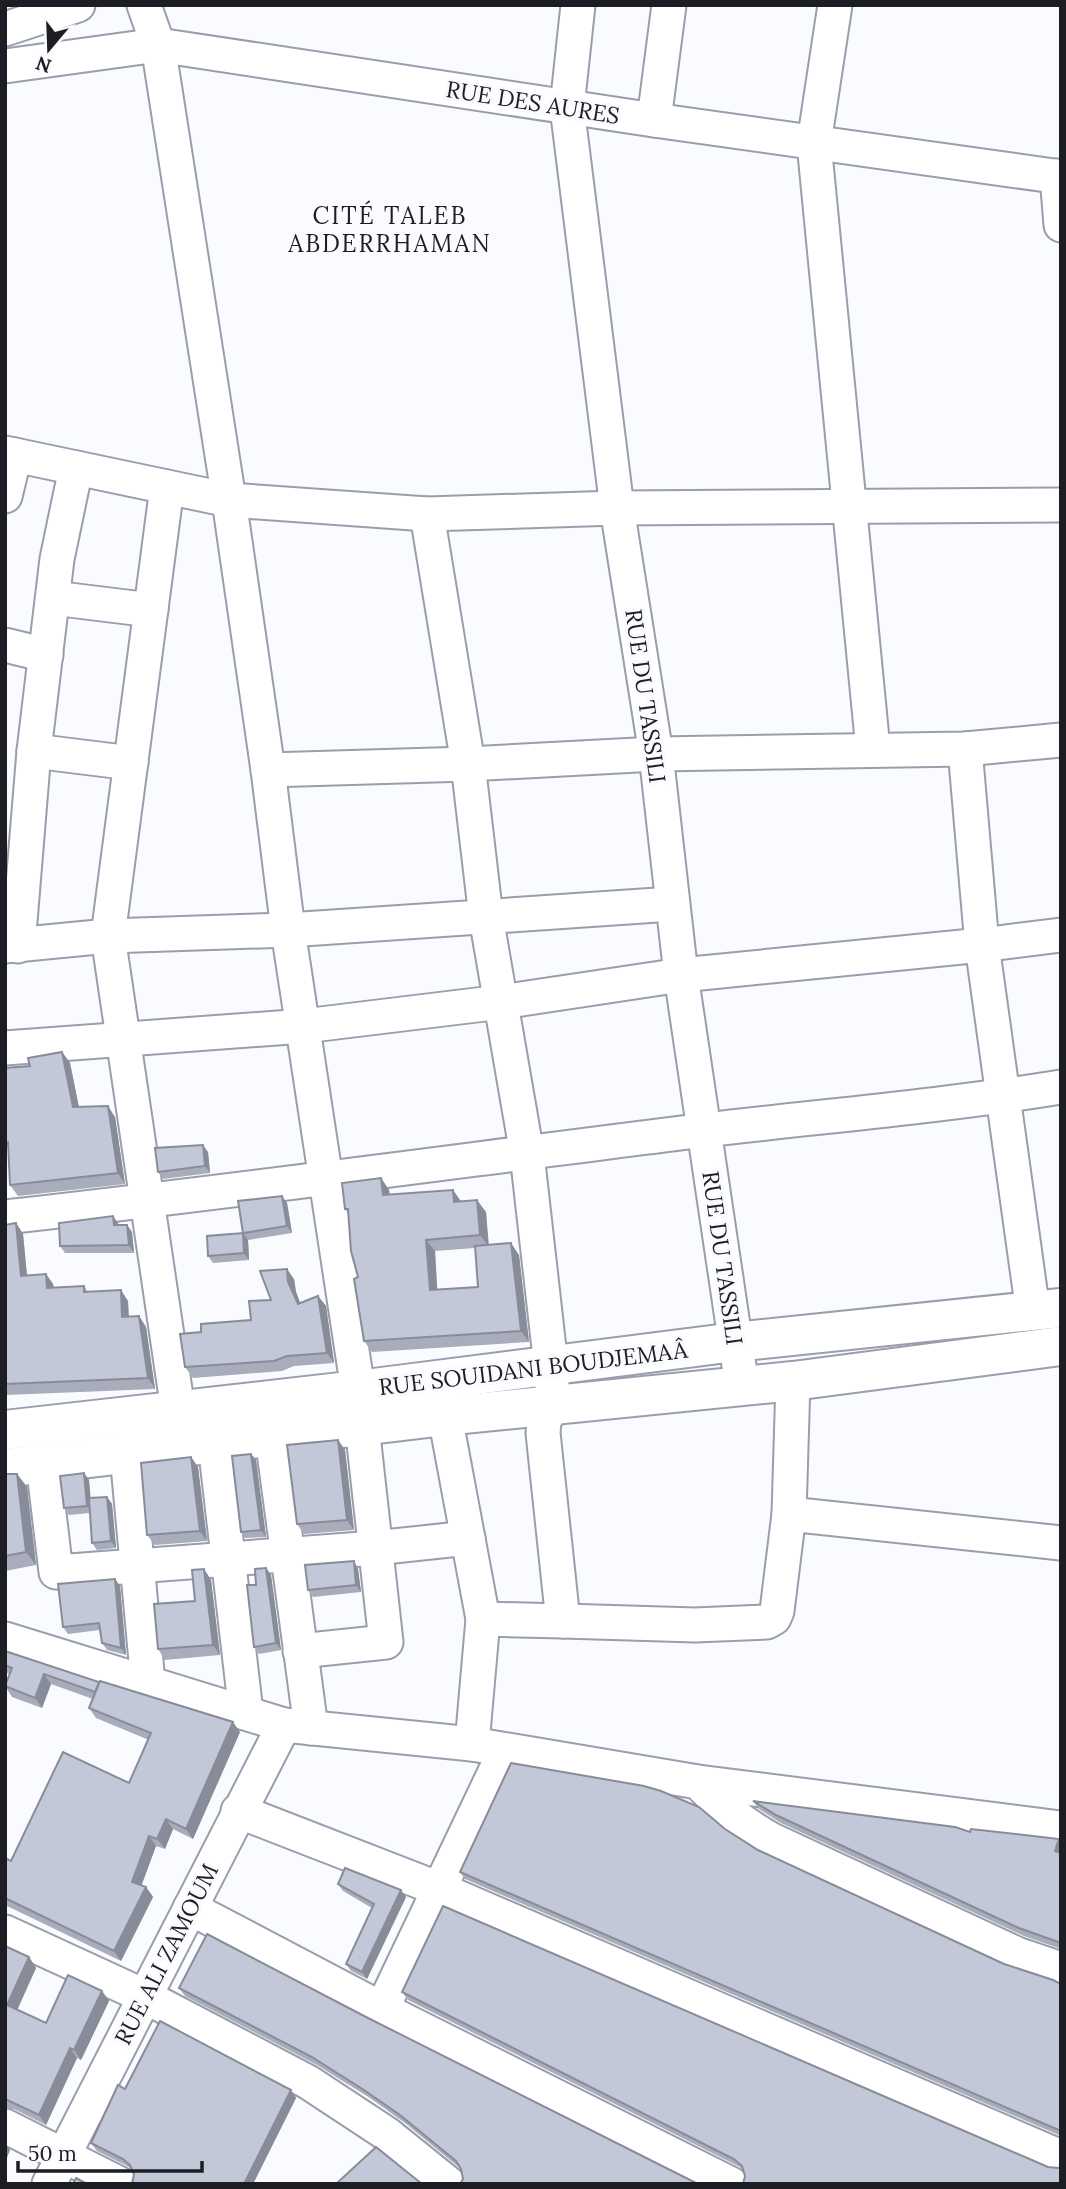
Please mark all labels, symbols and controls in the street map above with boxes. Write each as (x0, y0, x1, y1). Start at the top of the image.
north arrow (14, 14, 84, 84)
text: N (32, 51, 54, 79)
street label: RUE DES AURES (444, 74, 622, 130)
district label: CITÉ TALEB ABDERRHAMAN (287, 200, 492, 259)
street label: RUE DU TASSILI (619, 607, 673, 785)
street label: RUE DU TASSILI (696, 1169, 750, 1347)
street label: RUE SOUIDANI BOUDJEMAÂ (377, 1335, 690, 1401)
street label: RUE ALI ZAMOUM (108, 1859, 224, 2049)
scale bar (18, 2130, 201, 2174)
text: 50 m (28, 2140, 77, 2167)

